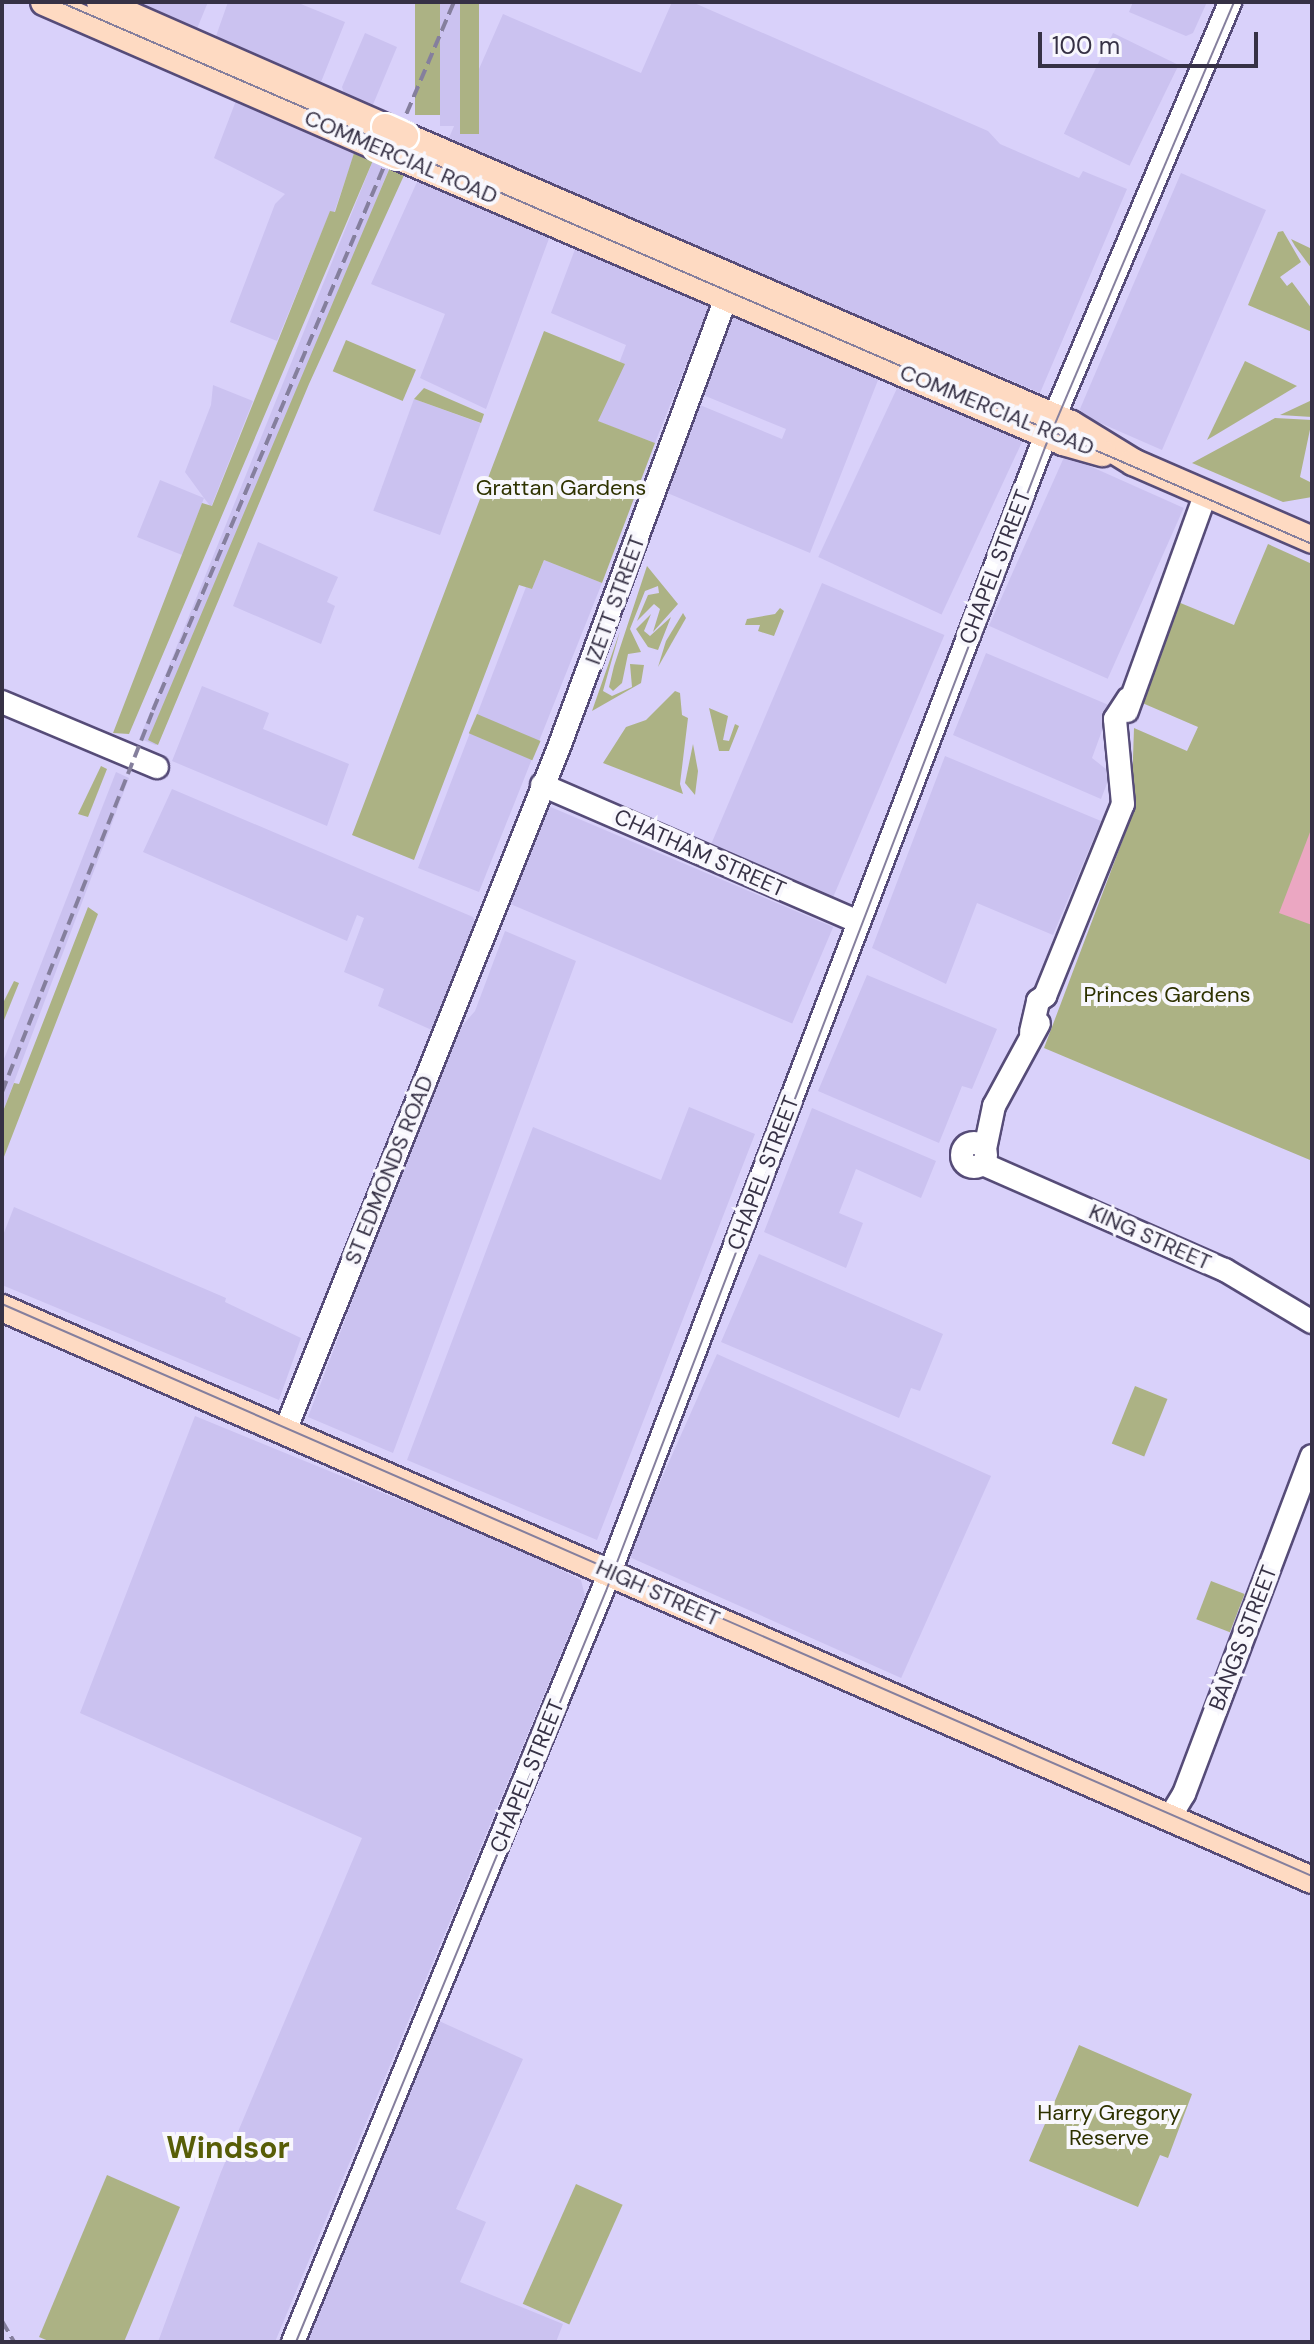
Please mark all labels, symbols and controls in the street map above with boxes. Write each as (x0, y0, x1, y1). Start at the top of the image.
scale bar (1042, 16, 1262, 66)
text: 100 m (1052, 30, 1120, 61)
street label: COMMERCIAL ROAD (301, 104, 501, 210)
street label: COMMERCIAL ROAD (896, 359, 1098, 461)
park label: Grattan Gardens (476, 475, 646, 501)
street label: CHAPEL STREET (953, 486, 1037, 648)
street label: IZETT STREET (580, 532, 650, 668)
street label: CHATHAM STREET (610, 803, 790, 903)
park label: Princes Gardens (1083, 982, 1251, 1008)
street label: ST EDMONDS ROAD (339, 1072, 439, 1268)
street label: CHAPEL STREET (721, 1092, 805, 1254)
street label: KING STREET (1085, 1198, 1215, 1276)
street label: HIGH STREET (592, 1554, 724, 1632)
street label: BANGS STREET (1203, 1562, 1283, 1714)
street label: CHAPEL STREET (484, 1695, 570, 1857)
park label: Harry Gregory Reserve (1037, 2099, 1181, 2150)
district label: Windsor (166, 2130, 290, 2166)

